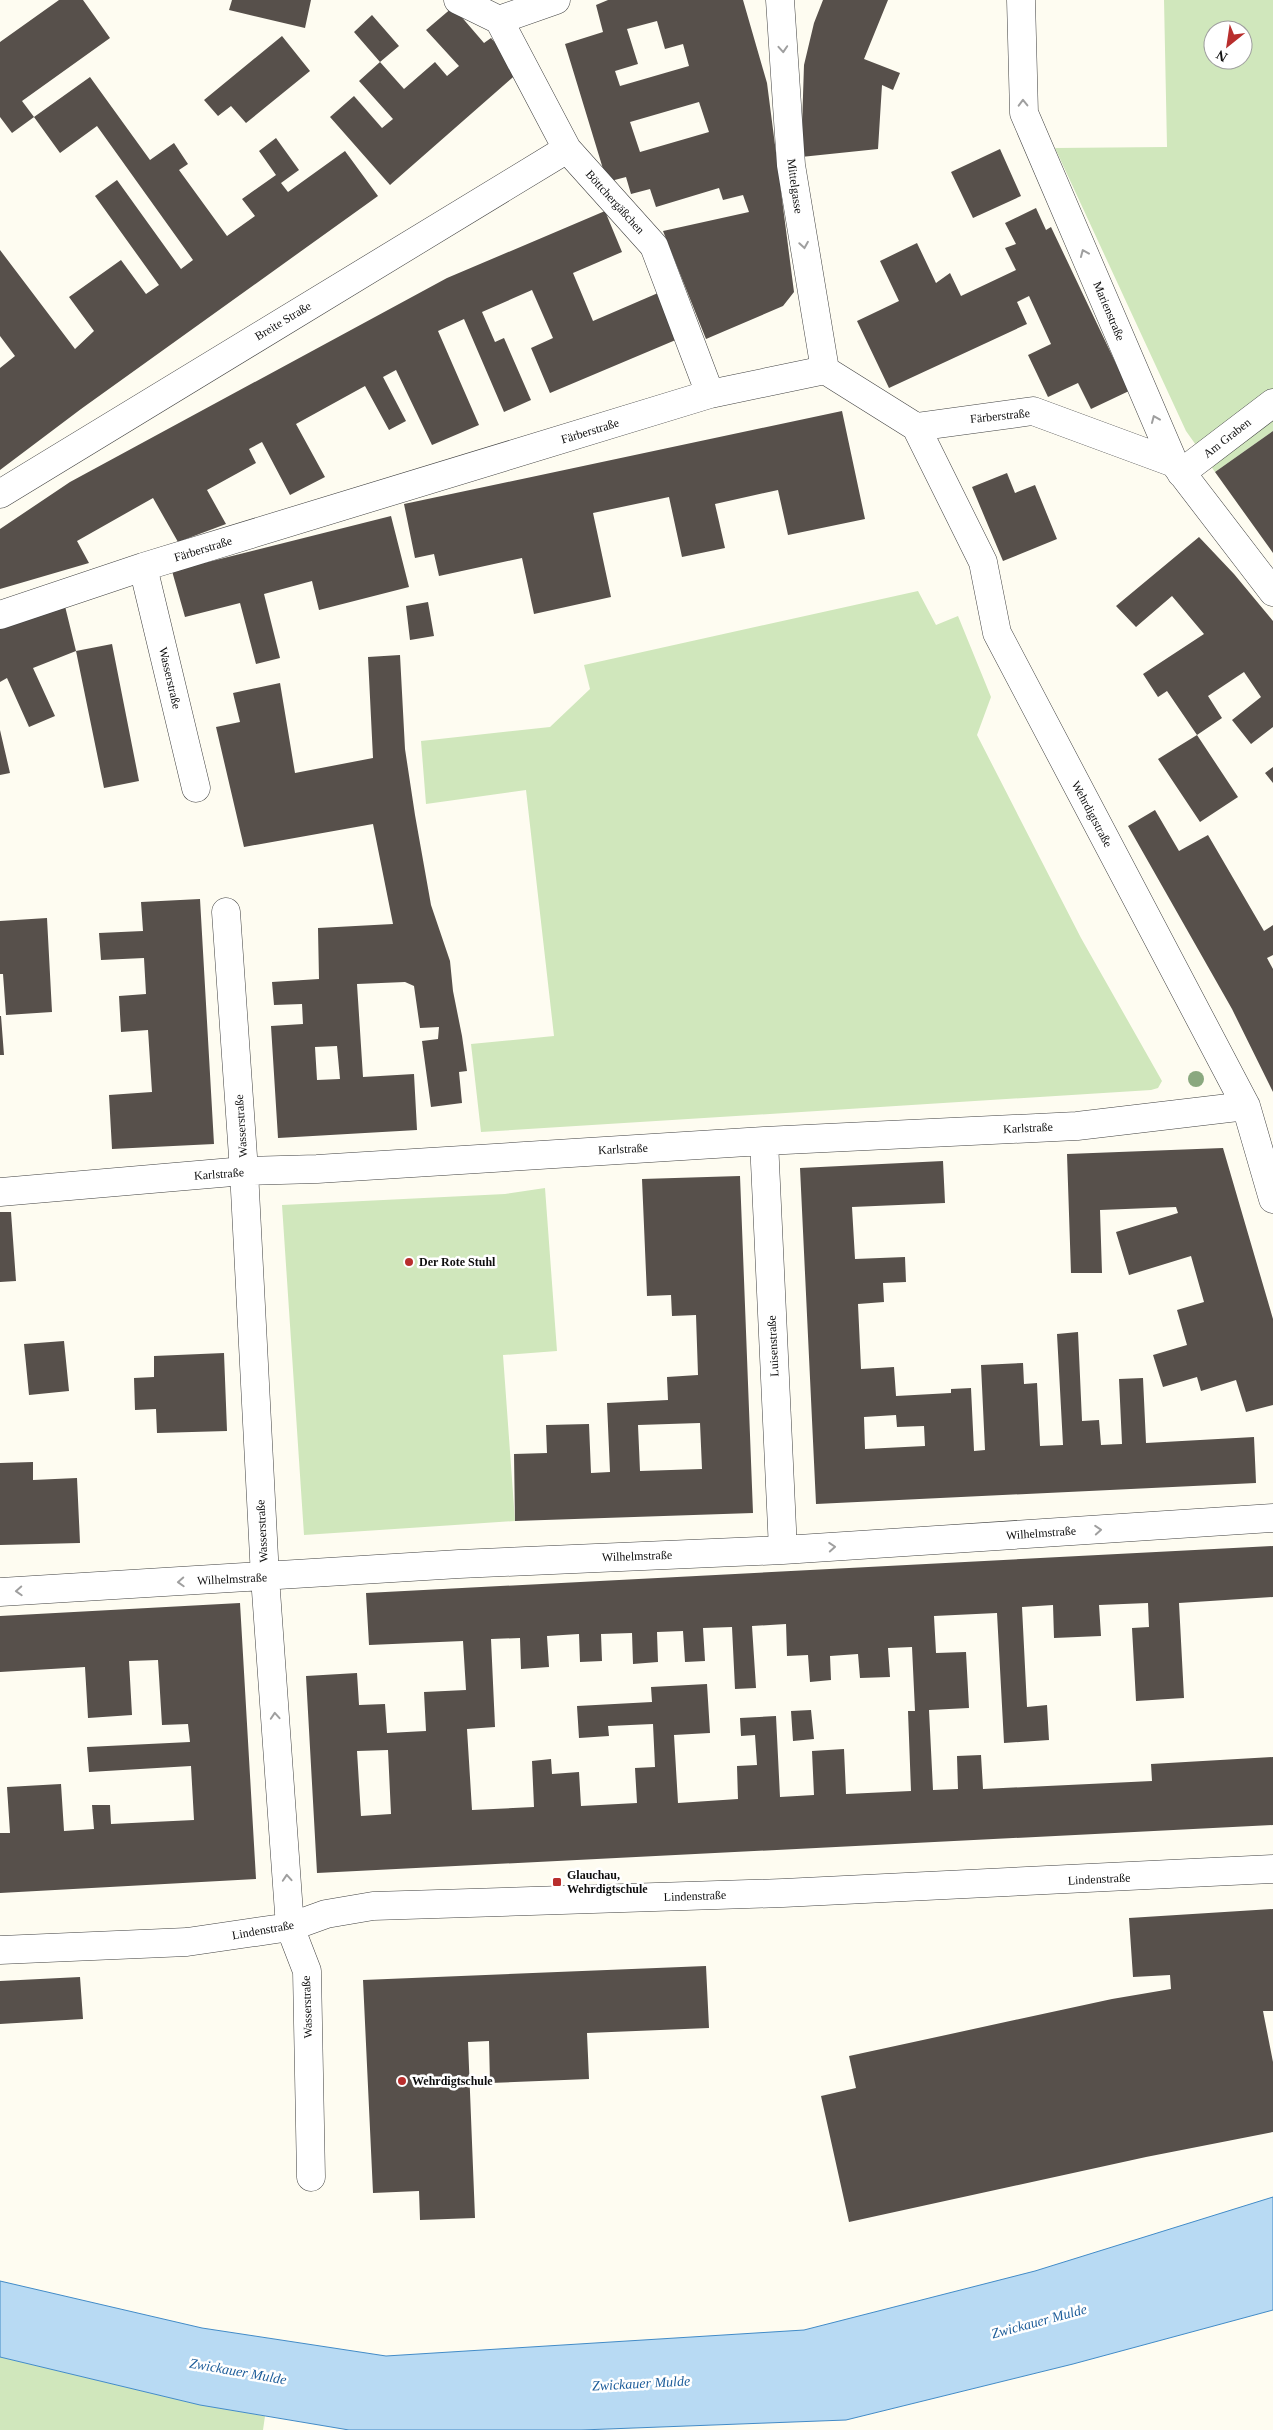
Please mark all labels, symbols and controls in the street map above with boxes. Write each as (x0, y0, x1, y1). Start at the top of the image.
north arrow (1203, 20, 1253, 70)
one-way arrow (778, 45, 789, 53)
text: N (1214, 47, 1230, 65)
one-way arrow (1018, 99, 1029, 107)
street label: Mittelgasse (784, 158, 806, 214)
street label: Böttchergäßchen (583, 167, 647, 237)
one-way arrow (799, 240, 809, 249)
one-way arrow (1079, 249, 1090, 258)
street label: Marienstraße (1090, 279, 1128, 343)
street label: Breite Straße (252, 299, 314, 343)
street label: Färberstraße (969, 406, 1031, 426)
one-way arrow (1151, 415, 1161, 424)
street label: Am Graben (1200, 415, 1254, 461)
street label: Färberstraße (559, 416, 621, 446)
street label: Färberstraße (172, 534, 234, 564)
street label: Wasserstraße (156, 646, 184, 710)
street label: Wehrdigtstraße (1069, 778, 1115, 850)
street label: Wasserstraße (232, 1094, 250, 1158)
street label: Karlstraße (1003, 1120, 1053, 1136)
street label: Karlstraße (598, 1141, 648, 1157)
street label: Karlstraße (194, 1165, 244, 1183)
place label: Der Rote Stuhl (419, 1255, 496, 1269)
marker: Der Rote Stuhl (403, 1256, 415, 1268)
street label: Luisenstraße (764, 1315, 782, 1377)
street label: Wasserstraße (253, 1499, 271, 1563)
street label: Wilhelmstraße (1006, 1524, 1076, 1542)
one-way arrow (1095, 1524, 1103, 1535)
one-way arrow (828, 1542, 836, 1553)
street label: Wilhelmstraße (602, 1548, 672, 1564)
street label: Wilhelmstraße (197, 1570, 267, 1588)
one-way arrow (177, 1576, 185, 1587)
one-way arrow (14, 1586, 22, 1597)
one-way arrow (269, 1712, 280, 1720)
place label: Glauchau, Wehrdigtschule (567, 1868, 648, 1896)
street label: Lindenstraße (1067, 1870, 1131, 1888)
one-way arrow (281, 1874, 292, 1882)
marker: Glauchau, Wehrdigtschule (551, 1876, 563, 1888)
street label: Lindenstraße (663, 1888, 727, 1904)
street label: Lindenstraße (231, 1918, 295, 1942)
street label: Wasserstraße (299, 1975, 315, 2039)
place label: Wehrdigtschule (412, 2074, 493, 2088)
marker: Wehrdigtschule (396, 2075, 408, 2087)
water label: Zwickauer Mulde (990, 2302, 1089, 2341)
water label: Zwickauer Mulde (188, 2356, 288, 2387)
water label: Zwickauer Mulde (592, 2373, 691, 2394)

